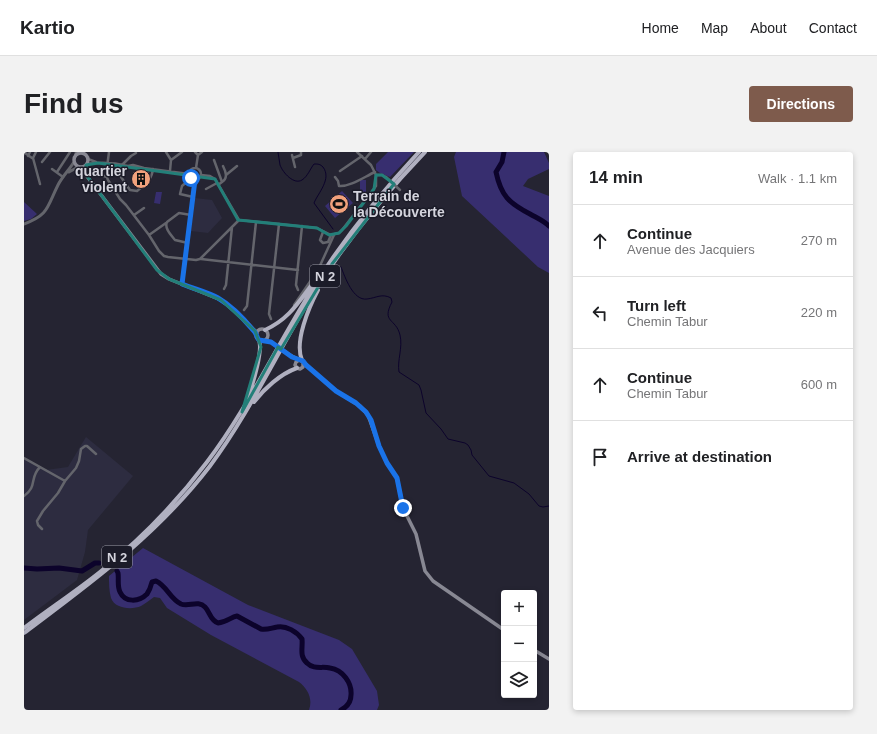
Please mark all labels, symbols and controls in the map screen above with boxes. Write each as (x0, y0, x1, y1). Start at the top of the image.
text: Kartio (20, 17, 75, 38)
text: Home (642, 20, 679, 36)
text: Map (701, 20, 728, 36)
text: About (750, 20, 787, 36)
text: Contact (809, 20, 857, 36)
button: Directions (749, 86, 853, 122)
text: Find us (24, 88, 124, 119)
place label: quartier violent (75, 163, 128, 195)
building icon: quartier violent (130, 168, 152, 190)
text: 14 min (589, 168, 643, 187)
route start (182, 169, 200, 187)
text: Walk · 1.1 km (758, 171, 837, 186)
place label: Terrain de la Découverte (353, 188, 445, 220)
sports icon: Terrain de la Découverte (328, 193, 350, 215)
text: Continue (627, 225, 692, 242)
icon: ahead (589, 230, 611, 252)
text: 270 m (801, 233, 837, 248)
text: Avenue des Jacquiers (627, 242, 755, 257)
road number: N 2 (310, 265, 340, 287)
text: Turn left (627, 297, 686, 314)
icon: left (589, 302, 611, 324)
text: 220 m (801, 305, 837, 320)
text: Chemin Tabur (627, 314, 708, 329)
text: Continue (627, 369, 692, 386)
icon: ahead (589, 374, 611, 396)
text: 600 m (801, 377, 837, 392)
text: Chemin Tabur (627, 386, 708, 401)
icon: arrive (589, 446, 611, 468)
text: Arrive at destination (627, 448, 772, 465)
route end (394, 499, 412, 517)
road number: N 2 (102, 546, 132, 568)
map controls (501, 590, 537, 698)
button: + (501, 590, 537, 626)
button: − (501, 626, 537, 662)
button: layers (501, 662, 537, 698)

